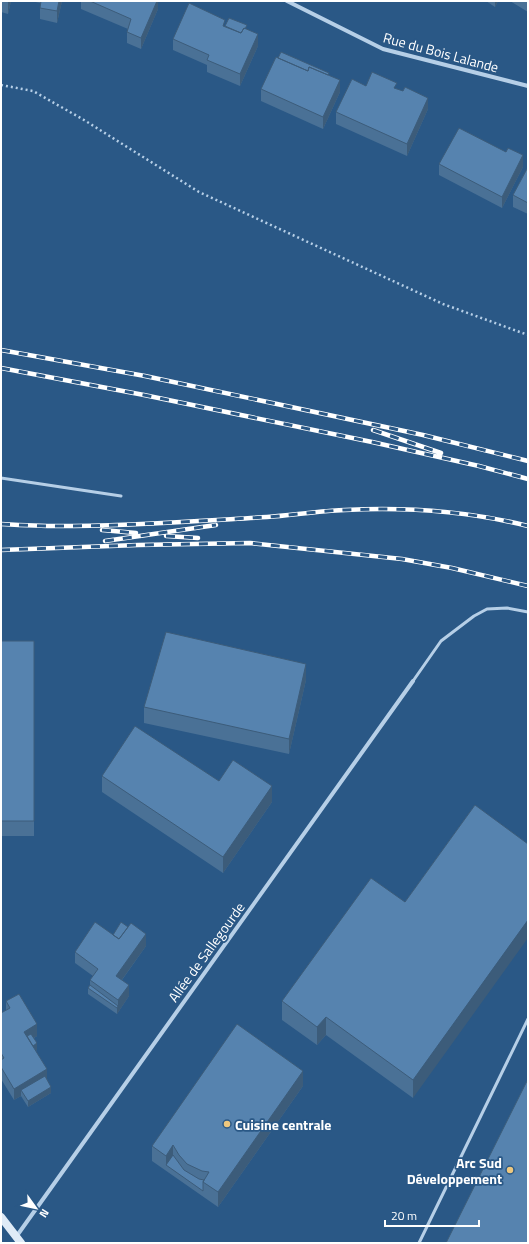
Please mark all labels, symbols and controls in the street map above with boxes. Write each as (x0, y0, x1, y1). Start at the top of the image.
street label: Rue du Bois Lalande (381, 26, 501, 78)
street label: Allée de Sallegourde (163, 898, 249, 1006)
place label: Cuisine centrale (235, 1114, 332, 1135)
marker: Cuisine centrale (222, 1119, 232, 1129)
place label: Arc Sud Développement (407, 1152, 502, 1189)
marker: Arc Sud Développement (505, 1165, 515, 1175)
north arrow (16, 1188, 56, 1228)
scale bar (385, 1202, 479, 1228)
text: N (36, 1206, 53, 1221)
text: 20 m (391, 1206, 417, 1225)

